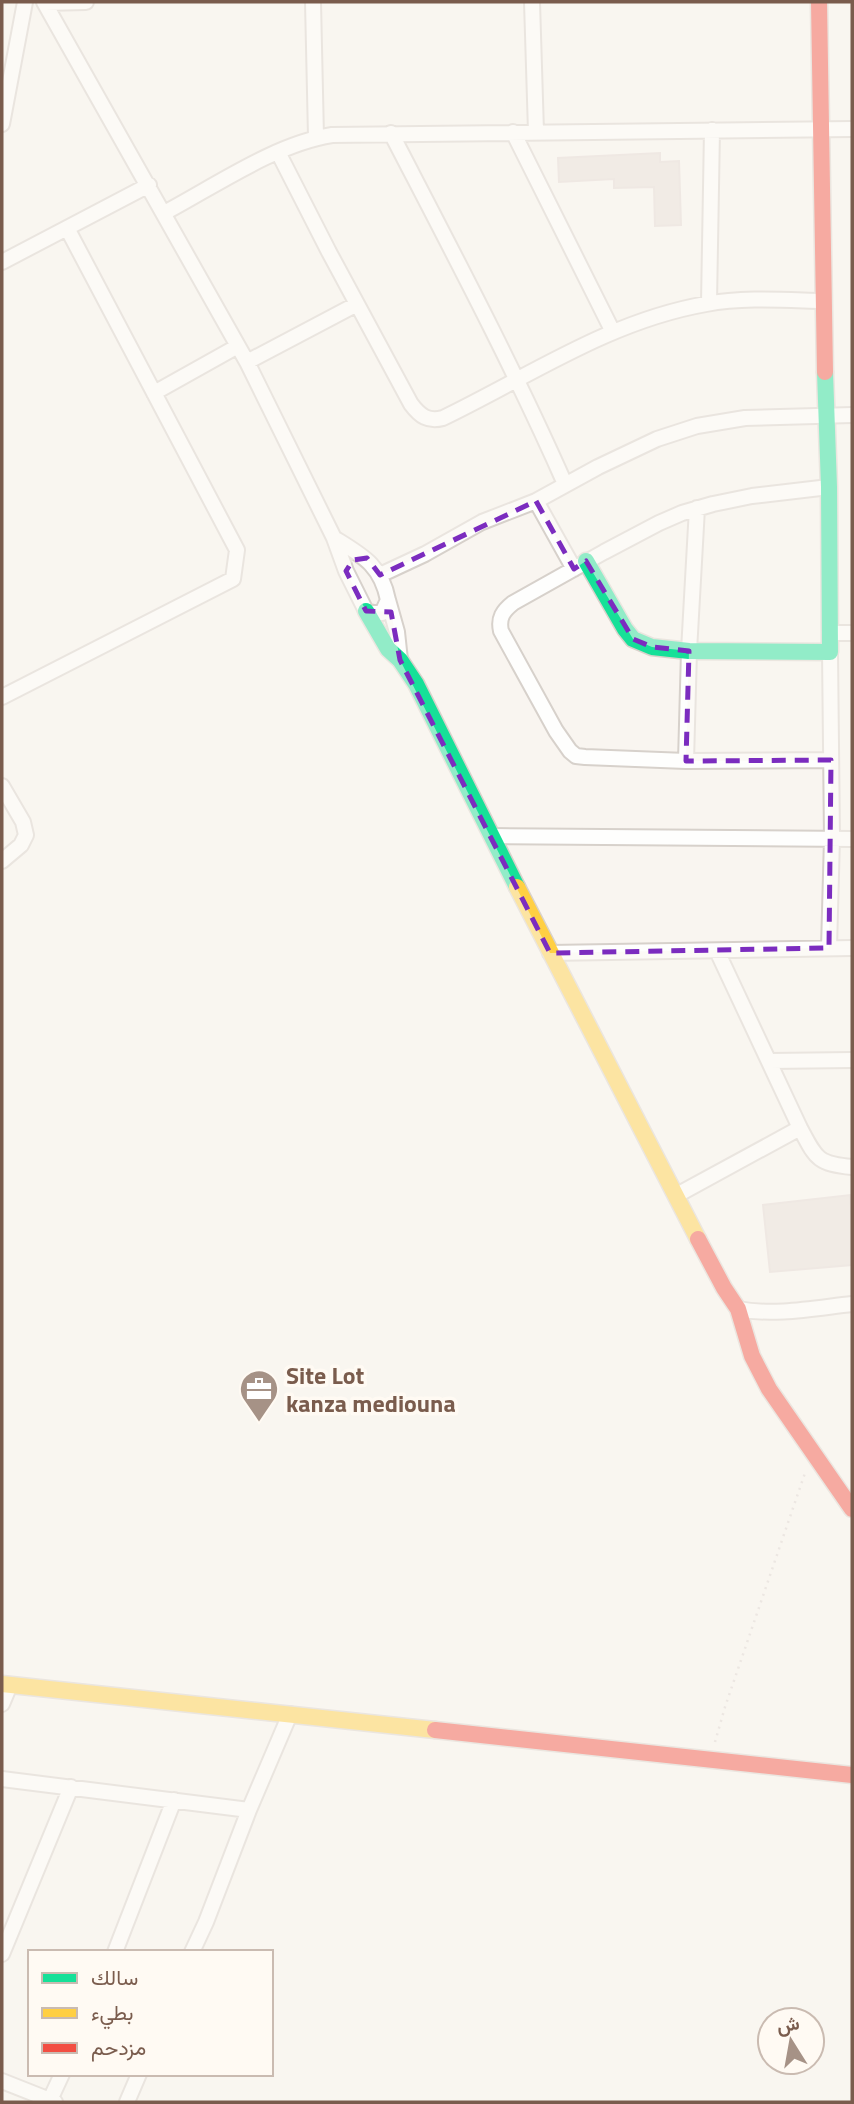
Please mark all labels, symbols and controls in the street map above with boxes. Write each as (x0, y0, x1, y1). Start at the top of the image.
place label: Site Lot kanza mediouna (286, 1357, 456, 1421)
office icon: Site Lot kanza mediouna (238, 1368, 280, 1423)
legend (28, 1950, 273, 2076)
text: سالك (91, 1961, 138, 1993)
text: بطيء (91, 1996, 134, 2030)
north arrow (756, 2006, 826, 2076)
text: ش (774, 2007, 802, 2040)
text: مزدحم (91, 2031, 146, 2063)

